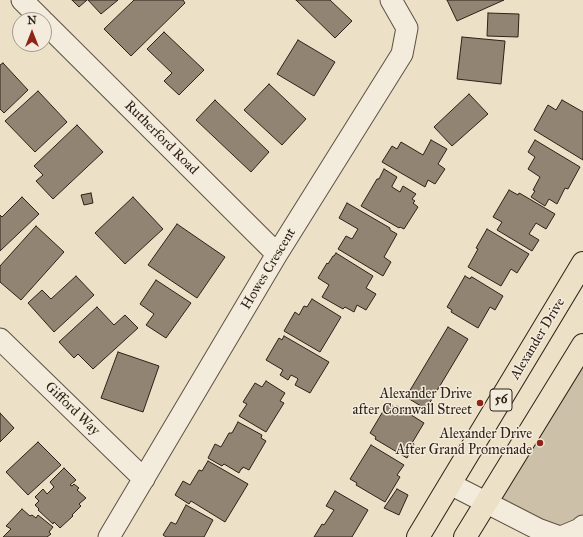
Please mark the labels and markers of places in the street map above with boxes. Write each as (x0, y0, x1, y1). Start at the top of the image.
place label: Alexander Drive after Cornwall Street (353, 387, 472, 420)
marker: Alexander Drive after Cornwall Street (475, 398, 485, 408)
place label: Alexander Drive After Grand Promenade (396, 427, 532, 460)
marker: Alexander Drive After Grand Promenade (535, 438, 545, 448)

